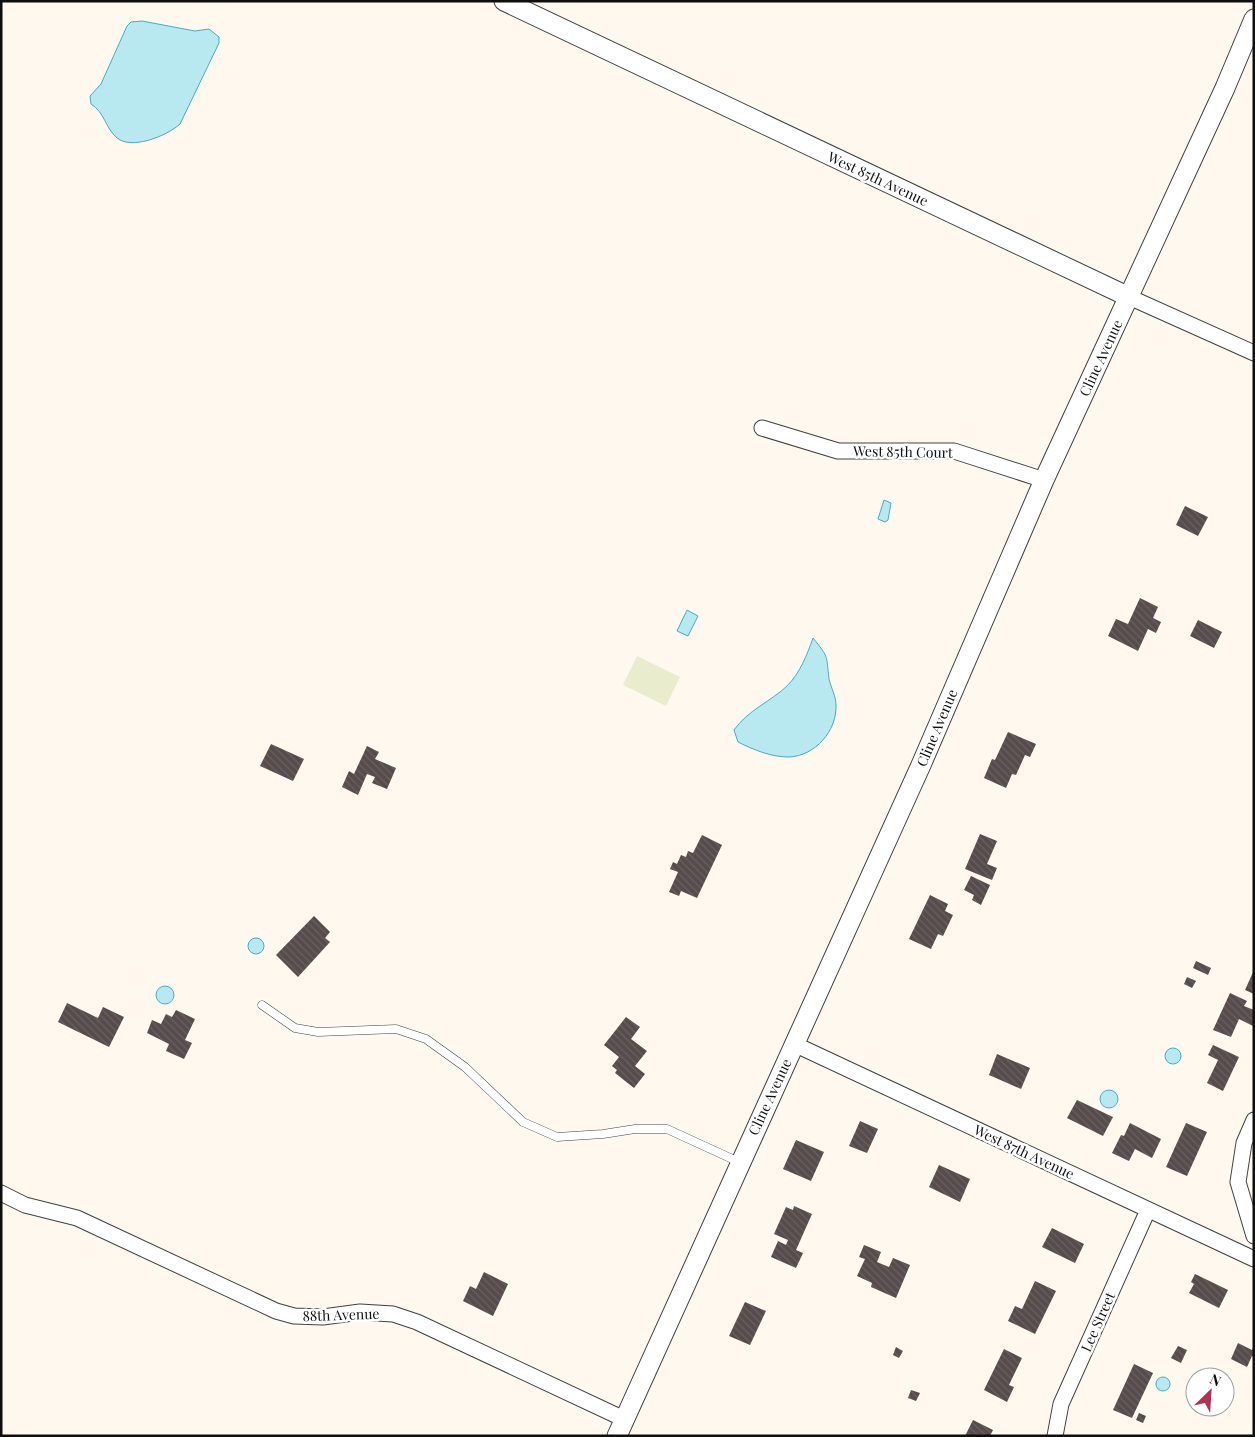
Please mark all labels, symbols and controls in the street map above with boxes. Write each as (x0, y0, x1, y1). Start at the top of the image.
street label: West 85th Avenue (824, 147, 932, 210)
street label: Cline Avenue (1075, 316, 1127, 399)
street label: West 85th Court (852, 441, 954, 462)
street label: Cline Avenue (912, 686, 961, 769)
street label: Cline Avenue (744, 1055, 796, 1138)
street label: West 87th Avenue (970, 1120, 1077, 1183)
street label: Lee Street (1076, 1288, 1120, 1355)
street label: 88th Avenue (302, 1304, 380, 1325)
north arrow (1185, 1367, 1235, 1417)
text: N (1207, 1369, 1224, 1391)

